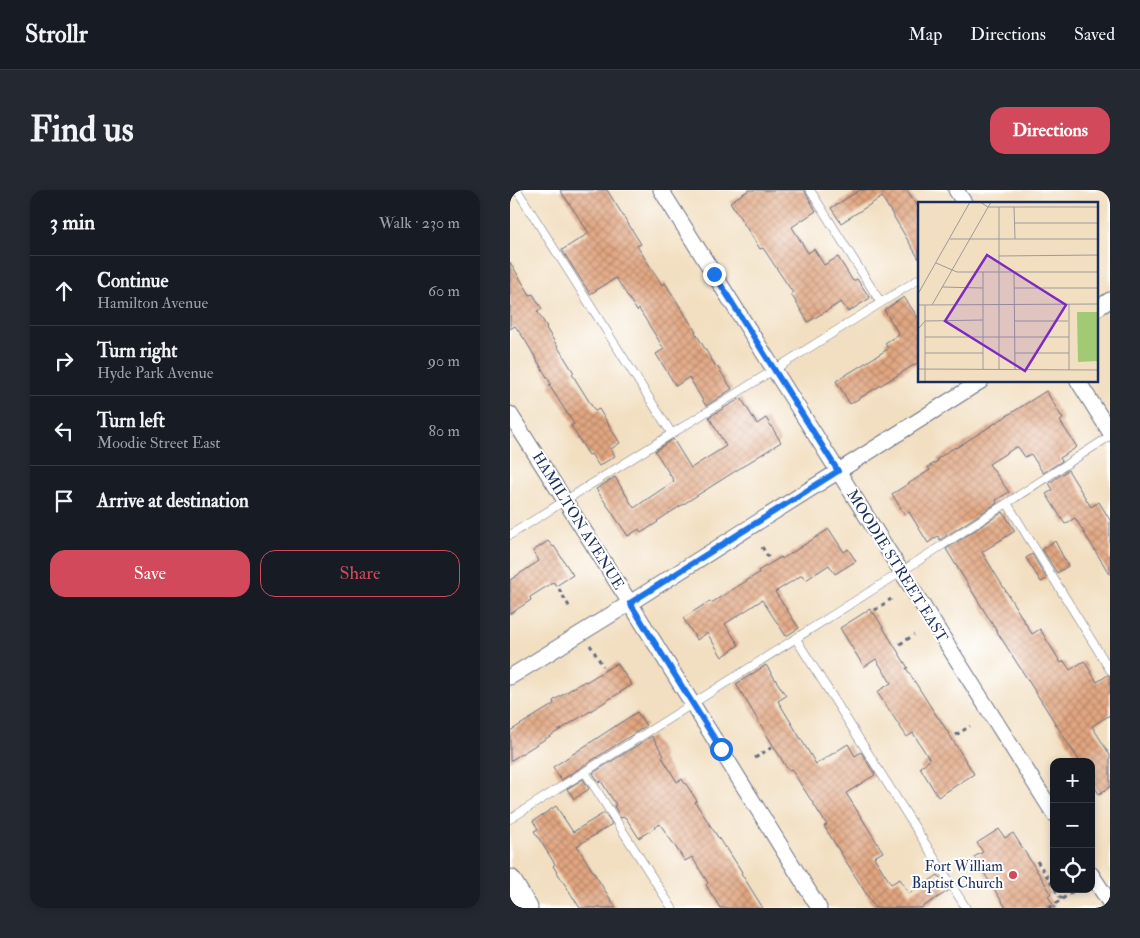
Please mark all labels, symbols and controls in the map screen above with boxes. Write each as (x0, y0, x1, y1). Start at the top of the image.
text: Strollr (25, 19, 88, 50)
text: Map (909, 23, 942, 46)
text: Directions (970, 23, 1046, 46)
text: Saved (1074, 23, 1115, 46)
button: Directions (990, 107, 1110, 154)
text: Find us (30, 108, 134, 152)
inset map (918, 202, 1098, 382)
text: 3 min (50, 209, 95, 236)
text: Walk · 230 m (379, 213, 460, 233)
route end (703, 263, 726, 286)
text: Continue (97, 269, 168, 293)
icon: ahead (50, 277, 78, 305)
text: 60 m (428, 281, 460, 301)
text: Hamilton Avenue (97, 293, 208, 313)
text: Turn right (97, 339, 177, 363)
icon: right (50, 347, 78, 375)
text: 90 m (428, 351, 460, 371)
text: Hyde Park Avenue (97, 363, 214, 383)
text: Turn left (97, 409, 165, 433)
icon: left (50, 417, 78, 445)
text: 80 m (429, 421, 460, 441)
text: Moodie Street East (97, 433, 220, 453)
street label: HAMILTON AVENUE (528, 449, 628, 594)
street label: MOODIE STREET EAST (842, 486, 952, 646)
icon: arrive (50, 487, 78, 515)
text: Arrive at destination (97, 489, 249, 513)
button: Save (50, 550, 250, 597)
button: Share (260, 550, 460, 597)
route start (710, 738, 733, 761)
map controls (1050, 758, 1095, 893)
button: + (1050, 758, 1095, 803)
button: − (1050, 803, 1095, 848)
button: locate (1050, 848, 1095, 893)
place label: Fort William Baptist Church (911, 857, 1003, 894)
marker: Fort William Baptist Church (1007, 869, 1019, 881)

